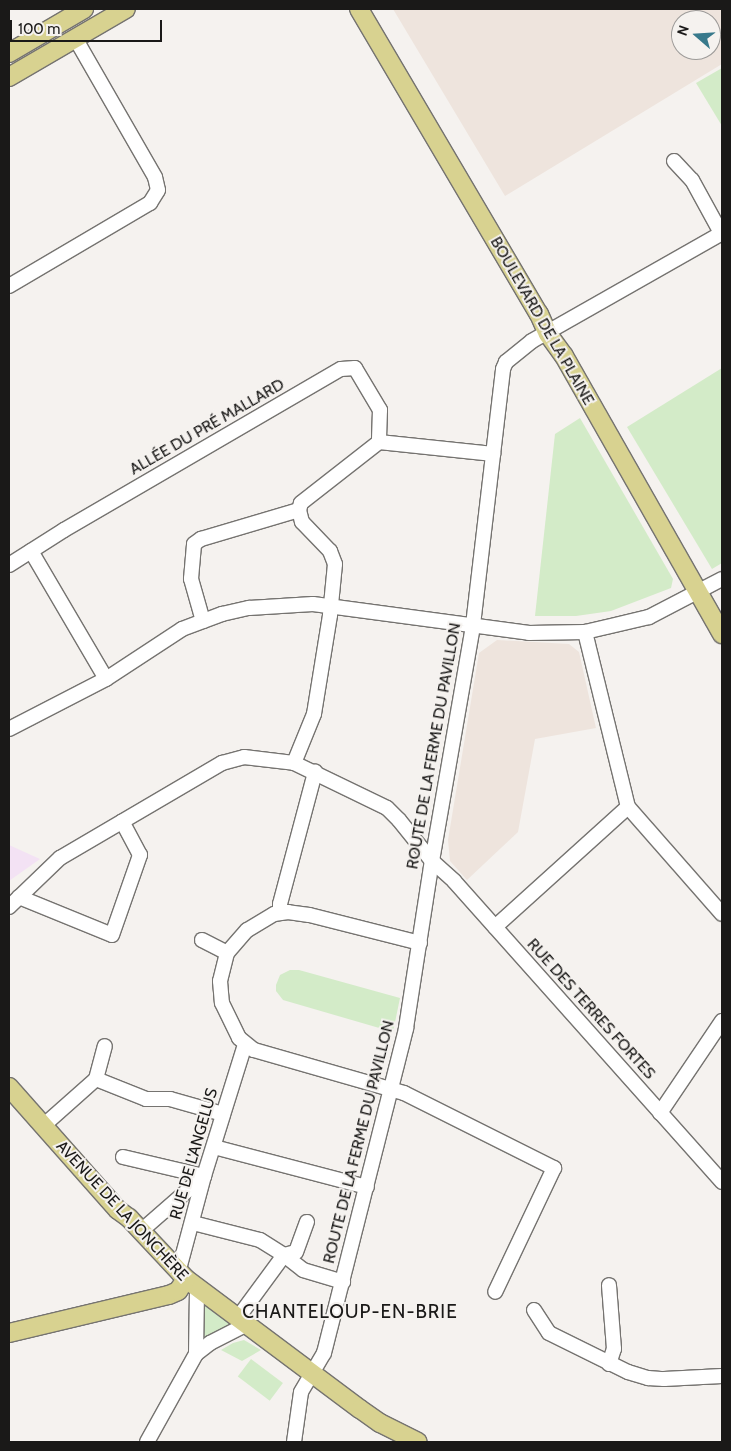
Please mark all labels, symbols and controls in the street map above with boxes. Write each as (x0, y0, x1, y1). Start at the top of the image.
scale bar (12, 10, 165, 42)
north arrow (671, 10, 721, 60)
text: 100 m (18, 20, 60, 38)
text: N (673, 23, 693, 38)
street label: BOULEVARD DE LA PLAINE (486, 234, 598, 408)
street label: ALLÉE DU PRÉ MALLARD (126, 375, 288, 479)
street label: ROUTE DE LA FERME DU PAVILLON (403, 621, 465, 871)
street label: RUE DES TERRES FORTES (523, 935, 659, 1083)
street label: ROUTE DE LA FERME DU PAVILLON (319, 1018, 399, 1266)
street label: RUE DE L'ANGELUS (166, 1086, 222, 1222)
street label: AVENUE DE LA JONCHÈRE (52, 1137, 192, 1285)
district label: CHANTELOUP-EN-BRIE (240, 1301, 460, 1323)

